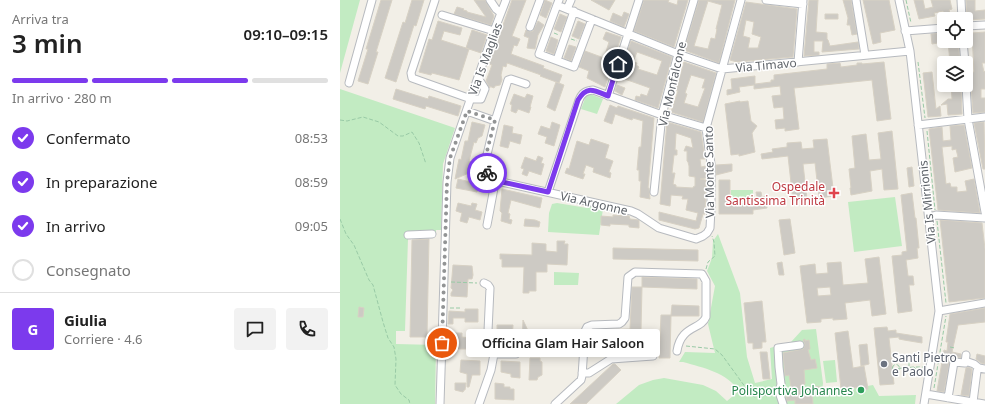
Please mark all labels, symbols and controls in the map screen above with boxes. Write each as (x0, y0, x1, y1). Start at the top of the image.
text: Arriva tra (12, 10, 69, 28)
map controls (937, 12, 973, 92)
button: locate (937, 12, 973, 48)
street label: Via Is Maglias (464, 20, 506, 98)
text: 09:10–09:15 (244, 24, 328, 44)
text: 3 min (12, 25, 83, 61)
street label: Via Monfalcone (654, 40, 690, 128)
pin (601, 47, 635, 81)
icon: home (607, 53, 629, 75)
street label: Via Timavo (735, 54, 797, 76)
button: layers (937, 56, 973, 92)
text: In arrivo · 280 m (12, 89, 112, 107)
street label: Via Monte Santo (700, 126, 718, 218)
icon: check (12, 127, 34, 149)
text: Confermato (46, 128, 131, 148)
text: 08:53 (295, 129, 328, 147)
courier (467, 153, 507, 193)
street label: Via Is Mirrionis (914, 159, 940, 244)
icon: bike (476, 162, 498, 184)
icon: check (12, 171, 34, 193)
text: In preparazione (46, 172, 158, 192)
text: 08:59 (295, 173, 328, 191)
place label: Ospedale Santissima Trinità (725, 178, 825, 209)
street label: Via Argonne (559, 187, 630, 219)
marker: Ospedale Santissima Trinità (828, 187, 840, 199)
icon: check (12, 215, 34, 237)
text: In arrivo (46, 216, 106, 236)
text: 09:05 (295, 217, 328, 235)
text: Consegnato (46, 260, 131, 280)
button: chat (234, 308, 276, 350)
button: phone (286, 308, 328, 350)
text: Giulia (64, 310, 107, 330)
text: G (28, 319, 38, 339)
pin (425, 326, 459, 360)
callout: Officina Glam Hair Saloon (466, 329, 660, 357)
text: Corriere · 4.6 (64, 330, 143, 348)
icon: bag (431, 332, 453, 354)
text: Officina Glam Hair Saloon (482, 334, 644, 352)
place label: Santi Pietro e Paolo (892, 349, 957, 380)
marker: Santi Pietro e Paolo (879, 359, 889, 369)
place label: Polisportiva Johannes (732, 382, 853, 399)
marker: Polisportiva Johannes (856, 385, 866, 395)

